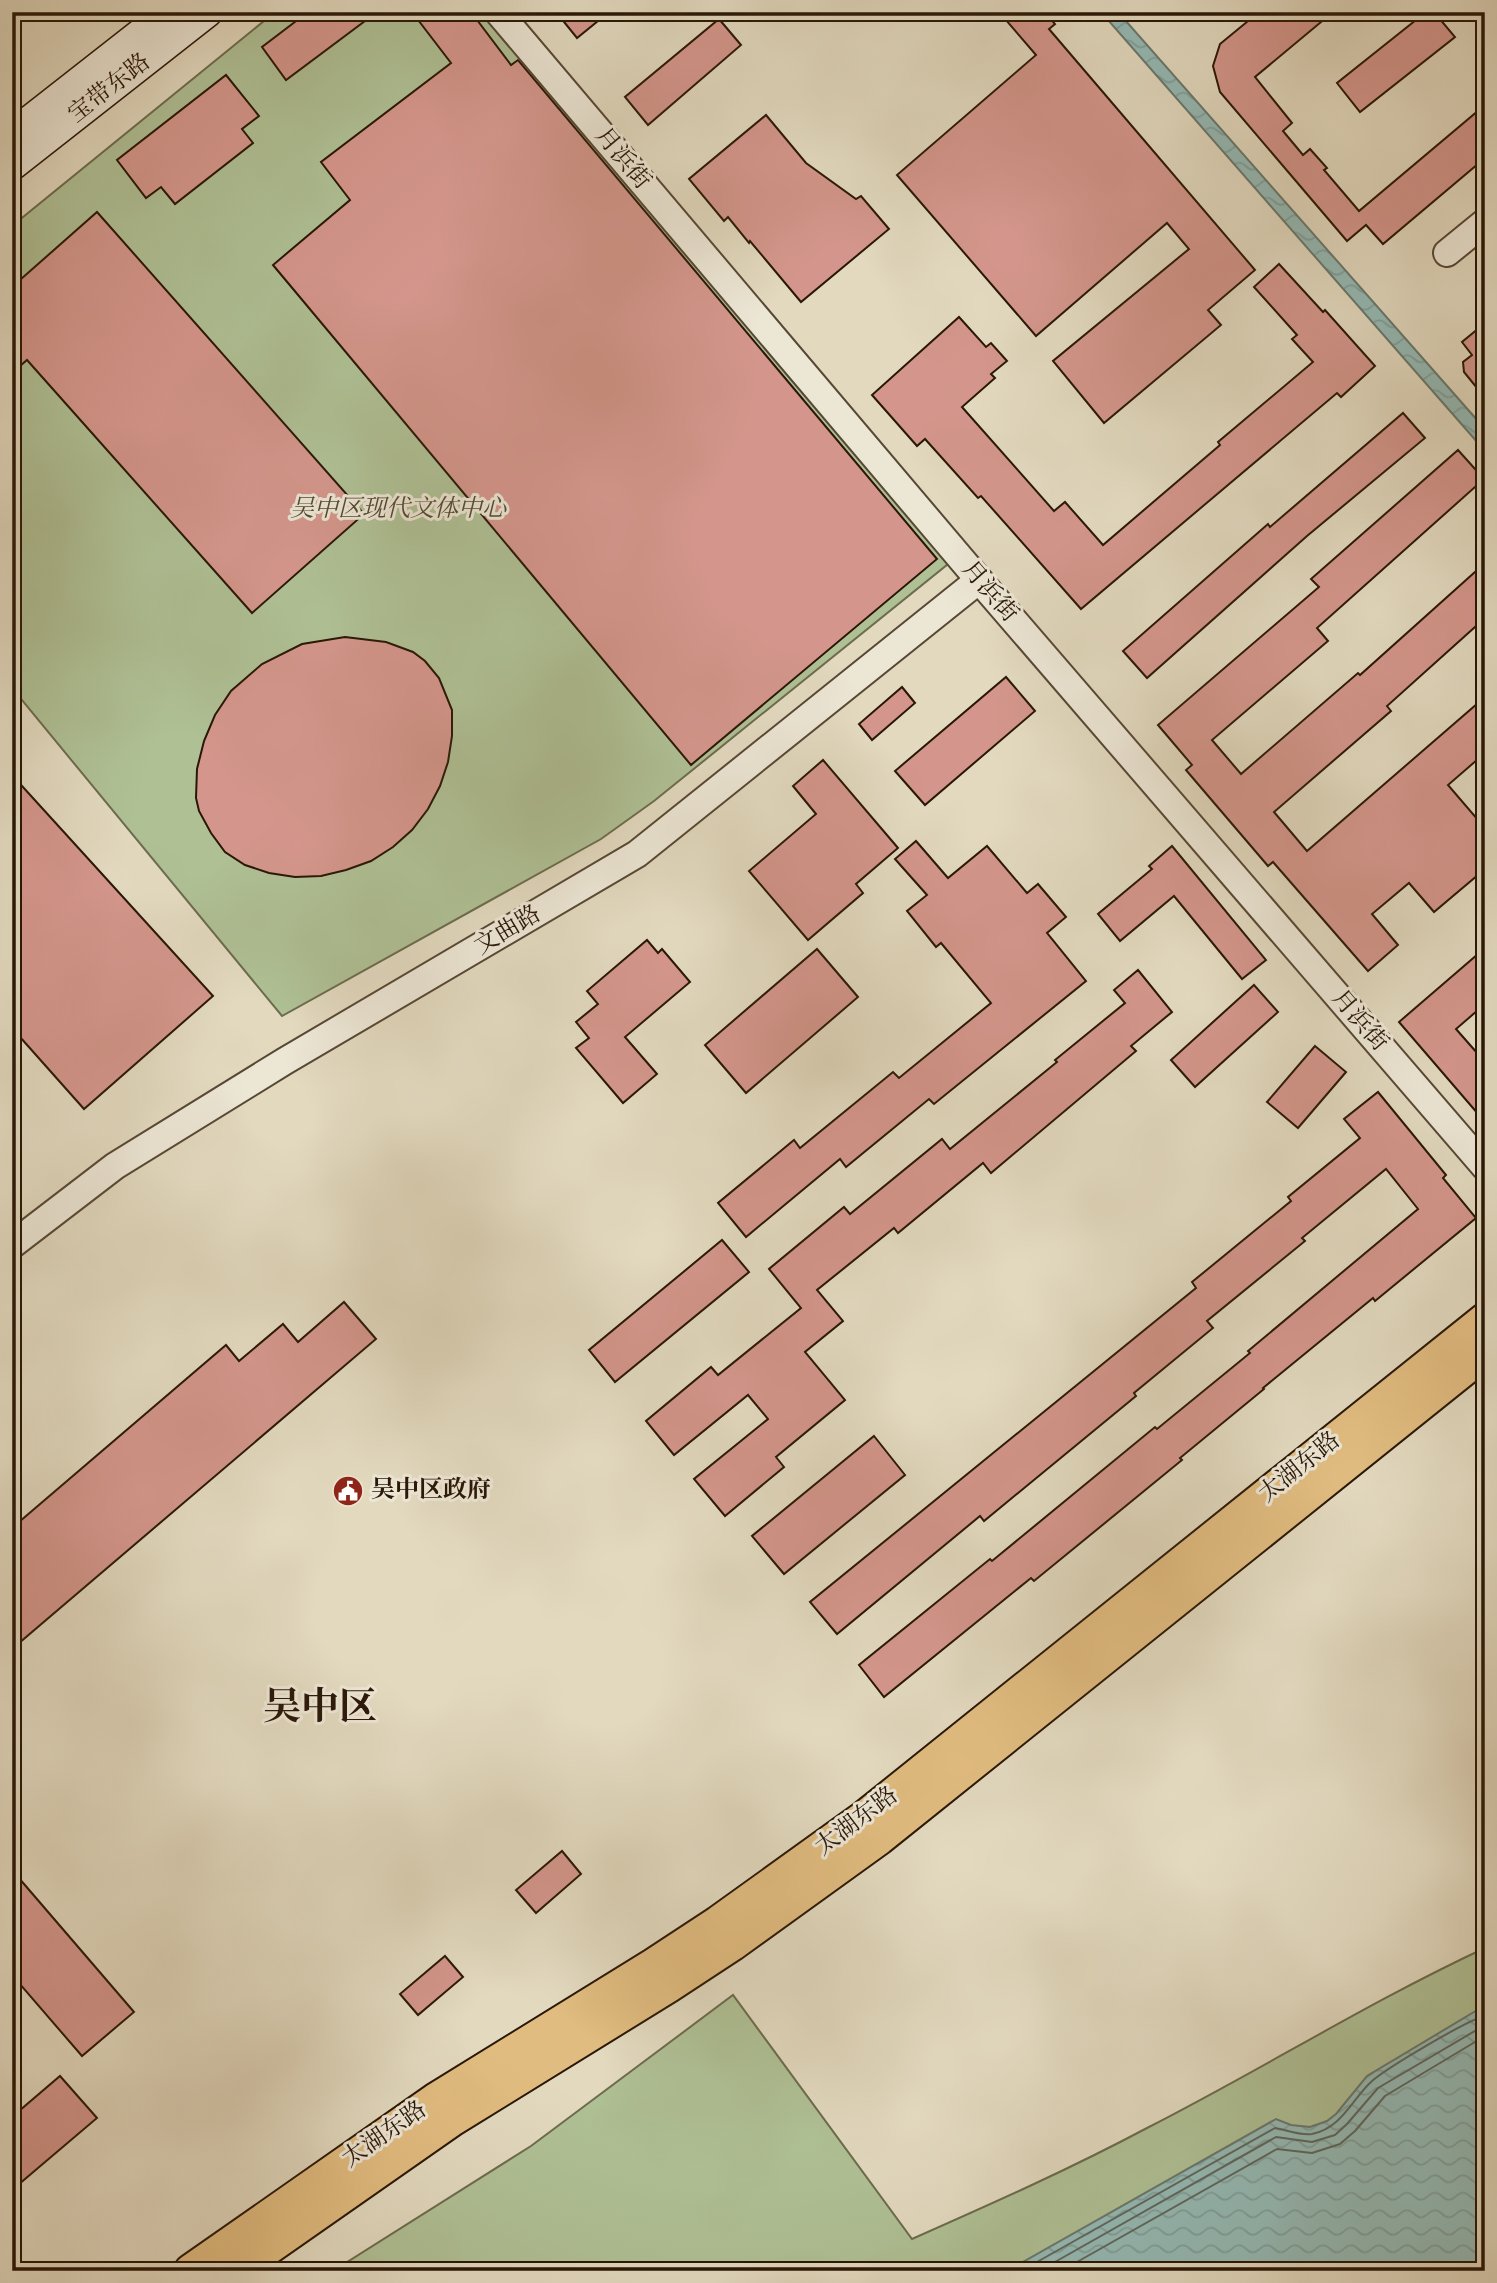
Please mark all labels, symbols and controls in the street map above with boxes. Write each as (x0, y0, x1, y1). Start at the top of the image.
street label: 宝带东路 (63, 48, 155, 128)
street label: 月浜街 (590, 122, 657, 194)
park label: 吴中区现代文体中心 (290, 495, 507, 522)
street label: 月浜街 (956, 555, 1024, 627)
street label: 文曲路 (469, 900, 545, 960)
street label: 月浜街 (1326, 984, 1394, 1056)
street label: 太湖东路 (1253, 1426, 1345, 1508)
public building icon: 吴中区政府 (331, 1474, 365, 1508)
place label: 吴中区政府 (371, 1476, 491, 1503)
district label: 吴中区 (263, 1686, 377, 1728)
street label: 太湖东路 (810, 1781, 903, 1860)
street label: 太湖东路 (337, 2095, 431, 2172)

